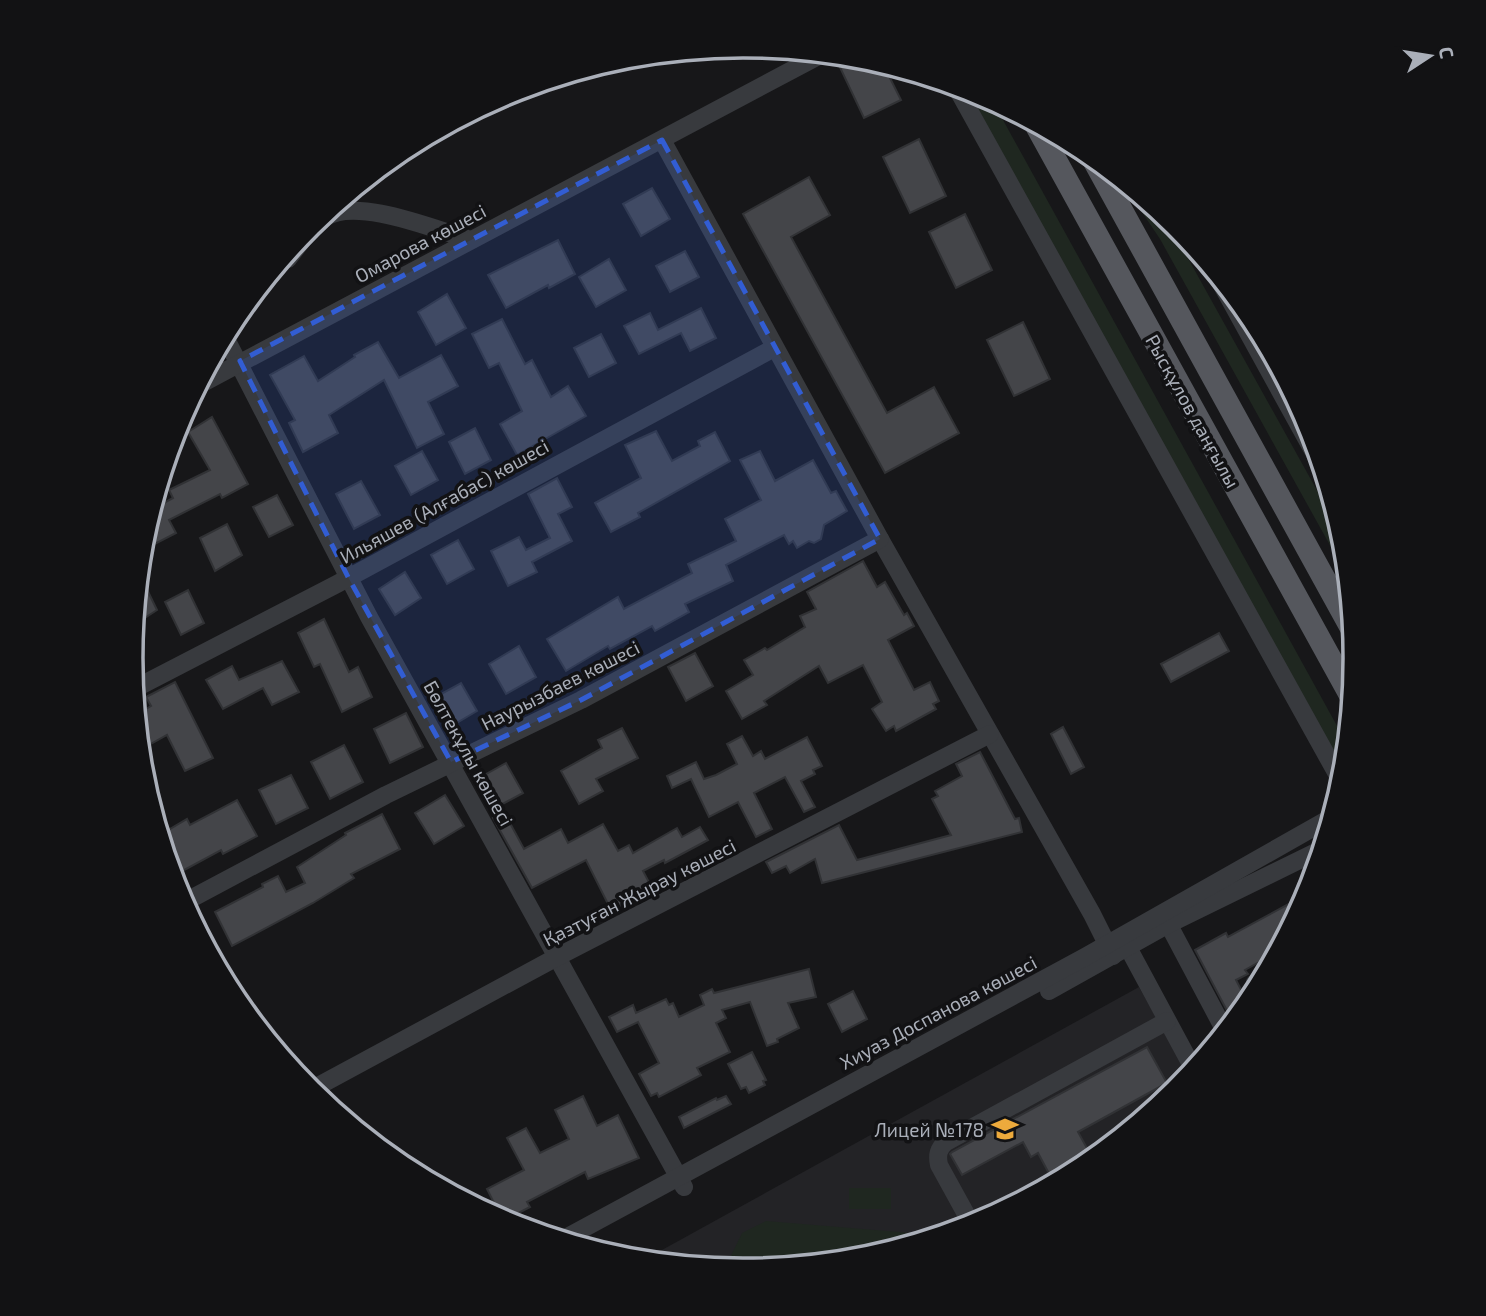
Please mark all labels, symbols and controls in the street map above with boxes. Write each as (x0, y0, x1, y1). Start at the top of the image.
north arrow (1395, 21, 1465, 91)
text: С (1435, 44, 1460, 60)
street label: Омарова көшесі (351, 199, 489, 287)
street label: Рысқұлов даңғылы (1141, 330, 1245, 492)
street label: Ильяшев (Алғабас) көшесі (336, 434, 552, 568)
street label: Наурызбаев көшесі (477, 635, 643, 736)
street label: Бөлтекұлы көшесі (420, 676, 518, 830)
street label: Қазтуған Жырау көшесі (539, 833, 740, 952)
street label: Хиуаз Доспанова көшесі (836, 950, 1041, 1075)
school or university icon: Лицей №178 (990, 1114, 1020, 1144)
place label: Лицей №178 (875, 1118, 984, 1141)

